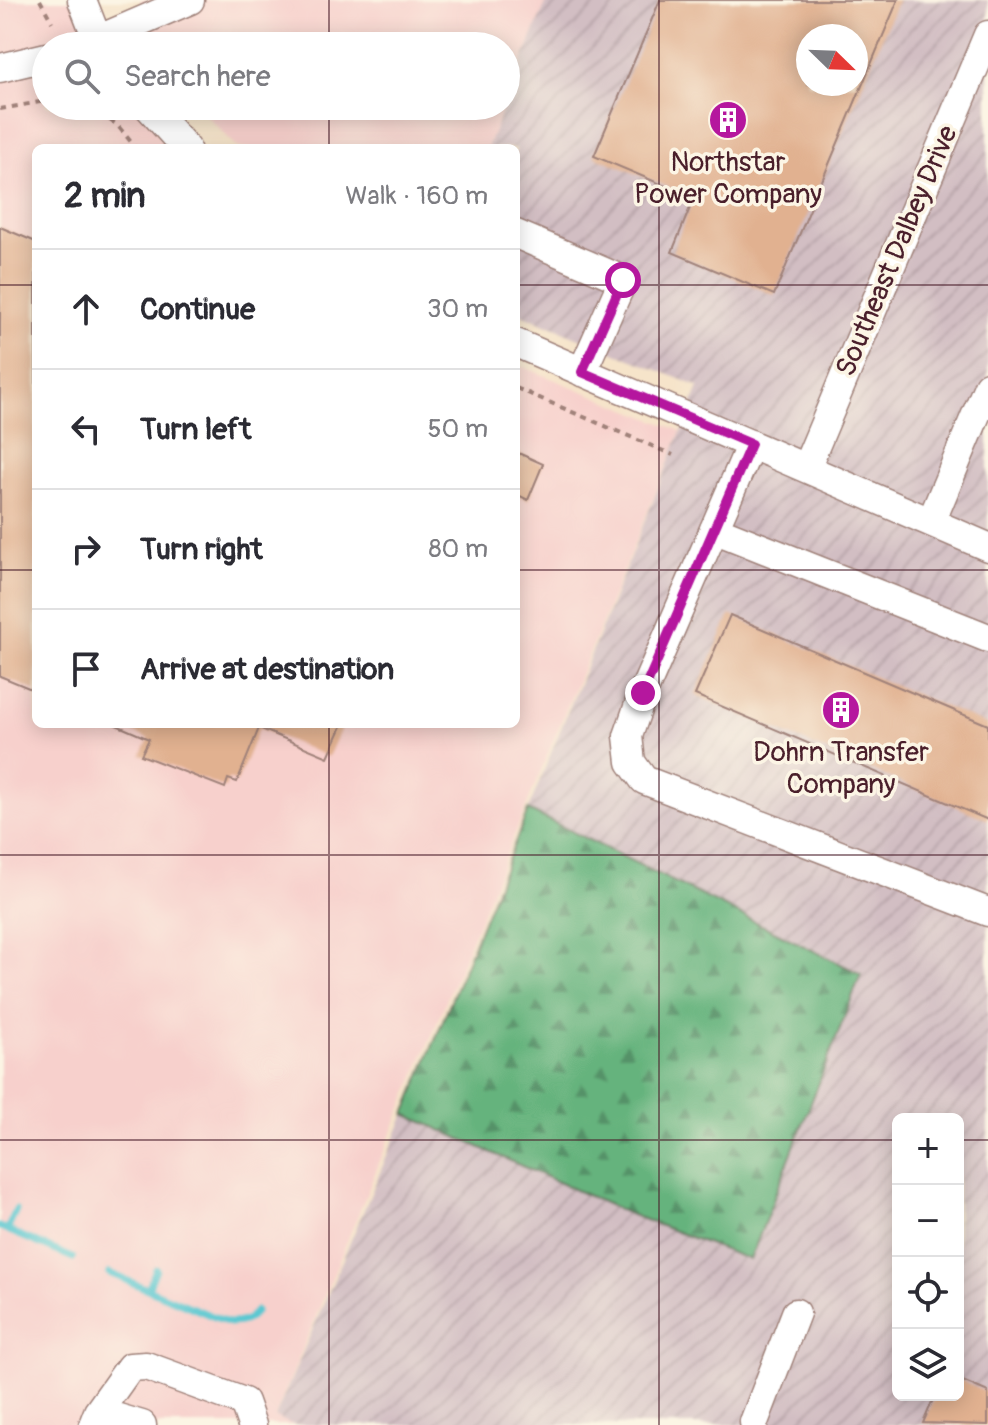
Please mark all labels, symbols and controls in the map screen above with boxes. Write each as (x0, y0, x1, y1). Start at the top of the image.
north arrow (796, 24, 868, 96)
search box (32, 32, 520, 120)
icon: search (60, 54, 104, 98)
text: Search here (124, 58, 271, 95)
building icon: Northstar Power Company (707, 99, 749, 141)
street label: Southeast Dalbey Drive (828, 120, 966, 382)
place label: Northstar Power Company (634, 145, 822, 212)
text: 2 min (64, 175, 146, 218)
text: Walk · 160 m (345, 180, 488, 212)
route start (605, 262, 641, 298)
icon: ahead (64, 287, 108, 331)
text: Continue (140, 291, 255, 328)
text: 30 m (427, 293, 488, 325)
icon: left (64, 407, 108, 451)
text: Turn left (140, 411, 251, 448)
text: 50 m (427, 413, 488, 445)
icon: right (64, 527, 108, 571)
text: Turn right (140, 531, 263, 568)
text: 80 m (428, 533, 488, 565)
icon: arrive (64, 647, 108, 691)
text: Arrive at destination (140, 651, 394, 688)
route end (625, 675, 661, 711)
building icon: Dohrn Transfer Company (820, 689, 862, 731)
place label: Dohrn Transfer Company (753, 735, 929, 802)
map controls (892, 1113, 964, 1401)
button: + (892, 1113, 964, 1185)
button: − (892, 1185, 964, 1257)
button: locate (892, 1257, 964, 1329)
button: layers (892, 1329, 964, 1401)

